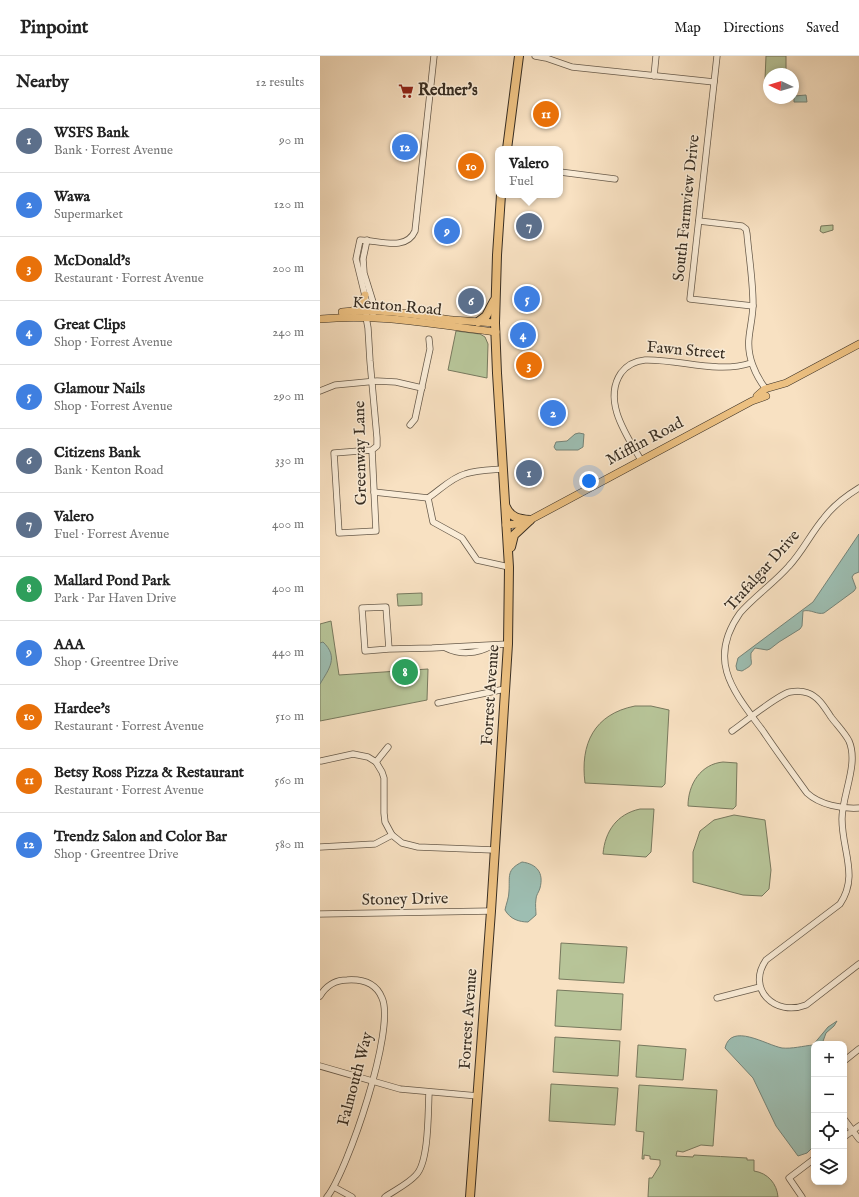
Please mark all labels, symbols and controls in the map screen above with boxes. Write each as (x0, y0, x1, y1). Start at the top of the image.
text: Pinpoint (20, 16, 88, 40)
text: Map (674, 19, 701, 37)
text: Directions (723, 19, 784, 37)
text: Saved (806, 19, 839, 37)
north arrow (763, 68, 799, 104)
text: Nearby (16, 72, 69, 93)
text: 12 results (256, 74, 304, 91)
place label: Redner's (418, 81, 478, 101)
supermarket icon: Redner's (397, 82, 415, 100)
pin: 11 (533, 99, 559, 129)
text: WSFS Bank (54, 123, 129, 142)
text: 1 (27, 132, 31, 149)
text: 90 m (279, 132, 304, 149)
pin: 12 (392, 132, 418, 162)
street label: South Farmview Drive (669, 134, 705, 282)
text: Bank · Forrest Avenue (54, 142, 173, 159)
popup (495, 146, 563, 198)
pin: 10 (458, 151, 484, 181)
text: Valero (509, 154, 549, 173)
text: Fuel (509, 173, 534, 190)
text: Wawa (54, 187, 90, 206)
text: 2 (26, 196, 32, 213)
text: 120 m (274, 196, 304, 213)
text: Supermarket (54, 206, 123, 223)
pin: 7 (516, 211, 542, 241)
pin: 9 (434, 216, 460, 246)
text: McDonald's (54, 251, 130, 270)
text: 3 (27, 260, 31, 277)
text: 200 m (272, 260, 304, 277)
text: Restaurant · Forrest Avenue (54, 270, 204, 287)
pin: 5 (514, 284, 540, 314)
pin: 6 (458, 286, 484, 316)
street label: Kenton Road (352, 293, 443, 321)
text: Great Clips (54, 315, 125, 334)
pin: 4 (510, 320, 536, 350)
text: 4 (26, 324, 32, 341)
text: 240 m (272, 324, 304, 341)
text: Shop · Forrest Avenue (54, 334, 172, 351)
street label: Fawn Street (646, 338, 727, 364)
pin: 3 (516, 350, 542, 380)
text: Glamour Nails (54, 379, 145, 398)
text: 5 (27, 388, 31, 405)
text: 290 m (273, 388, 304, 405)
text: Shop · Forrest Avenue (54, 398, 172, 415)
pin: 2 (540, 398, 566, 428)
street label: Greenway Lane (350, 401, 372, 505)
street label: Mifflin Road (603, 413, 687, 471)
text: Citizens Bank (54, 443, 141, 462)
text: 6 (26, 452, 32, 469)
text: 330 m (275, 452, 304, 469)
pin: 1 (516, 458, 542, 488)
text: Bank · Kenton Road (54, 462, 163, 479)
your location (579, 471, 599, 491)
text: Valero (54, 507, 94, 526)
text: 7 (26, 516, 32, 533)
text: 400 m (272, 516, 304, 533)
text: Fuel · Forrest Avenue (54, 526, 169, 543)
street label: Trafalgar Drive (721, 526, 805, 616)
text: Mallard Pond Park (54, 571, 170, 590)
text: 8 (26, 580, 32, 597)
text: 400 m (272, 580, 304, 597)
text: Park · Par Haven Drive (54, 590, 176, 607)
text: AAA (54, 635, 84, 654)
text: 9 (26, 644, 32, 661)
text: 440 m (272, 644, 304, 661)
street label: Forrest Avenue (477, 644, 505, 746)
text: Shop · Greentree Drive (54, 654, 178, 671)
pin: 8 (392, 657, 418, 687)
text: Hardee's (54, 699, 110, 718)
text: 10 (23, 708, 35, 725)
text: 510 m (275, 708, 304, 725)
text: Restaurant · Forrest Avenue (54, 718, 204, 735)
text: Betsy Ross Pizza & Restaurant (54, 763, 244, 782)
text: 11 (24, 772, 34, 789)
text: 560 m (275, 772, 304, 789)
text: Restaurant · Forrest Avenue (54, 782, 204, 799)
text: Trendz Salon and Color Bar (54, 827, 227, 846)
text: 12 (24, 836, 34, 853)
text: 580 m (275, 836, 304, 853)
text: Shop · Greentree Drive (54, 846, 178, 863)
street label: Stoney Drive (361, 889, 449, 911)
street label: Forrest Avenue (455, 968, 483, 1070)
street label: Falmouth Way (334, 1030, 378, 1128)
map controls (811, 1041, 847, 1185)
button: + (811, 1041, 847, 1077)
button: − (811, 1077, 847, 1113)
button: locate (811, 1113, 847, 1149)
button: layers (811, 1149, 847, 1185)

